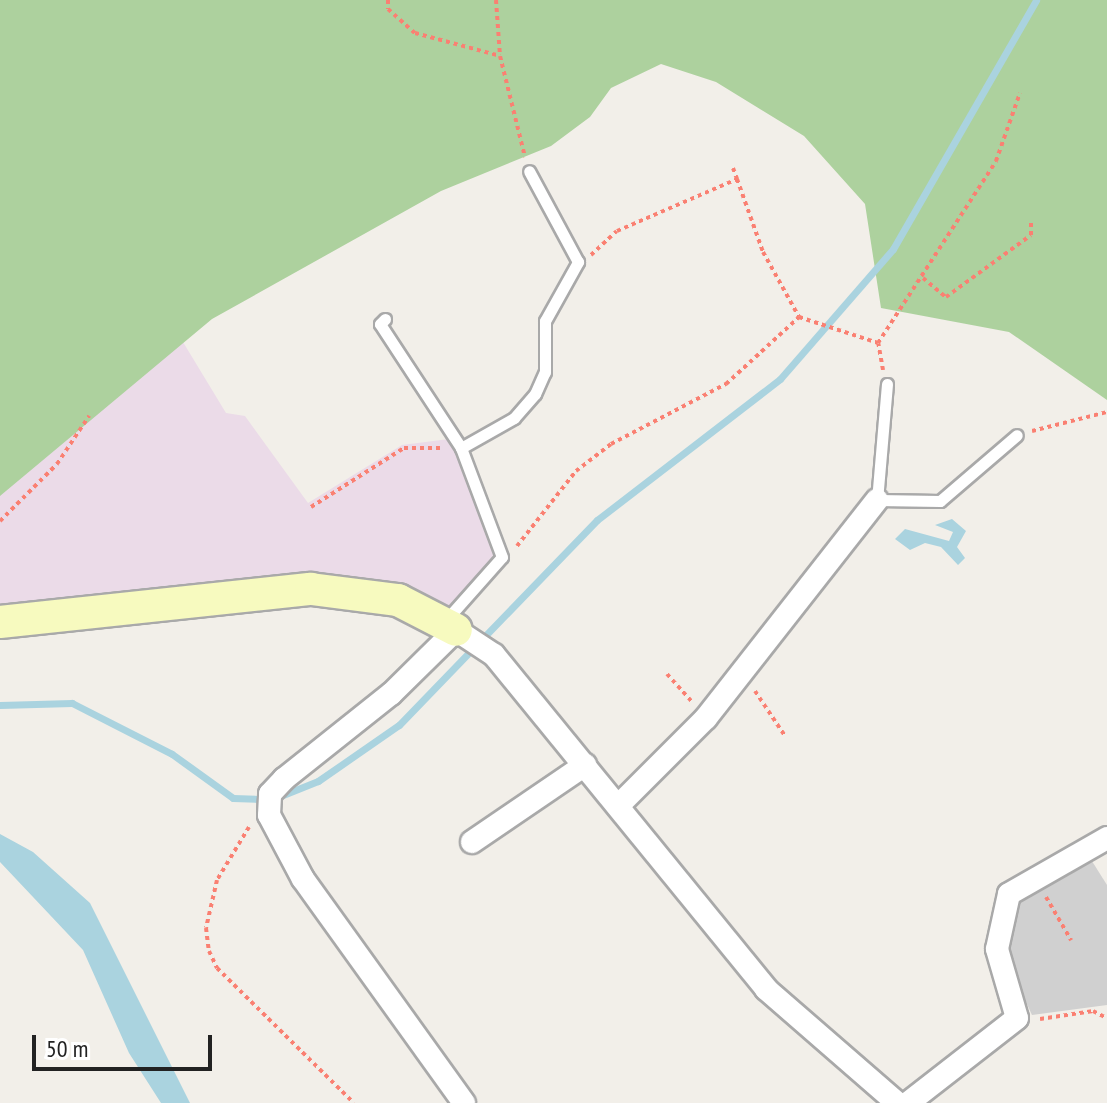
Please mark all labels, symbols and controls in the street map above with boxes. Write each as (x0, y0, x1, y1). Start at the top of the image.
scale bar (36, 1019, 216, 1069)
text: 50 m (46, 1033, 88, 1064)

